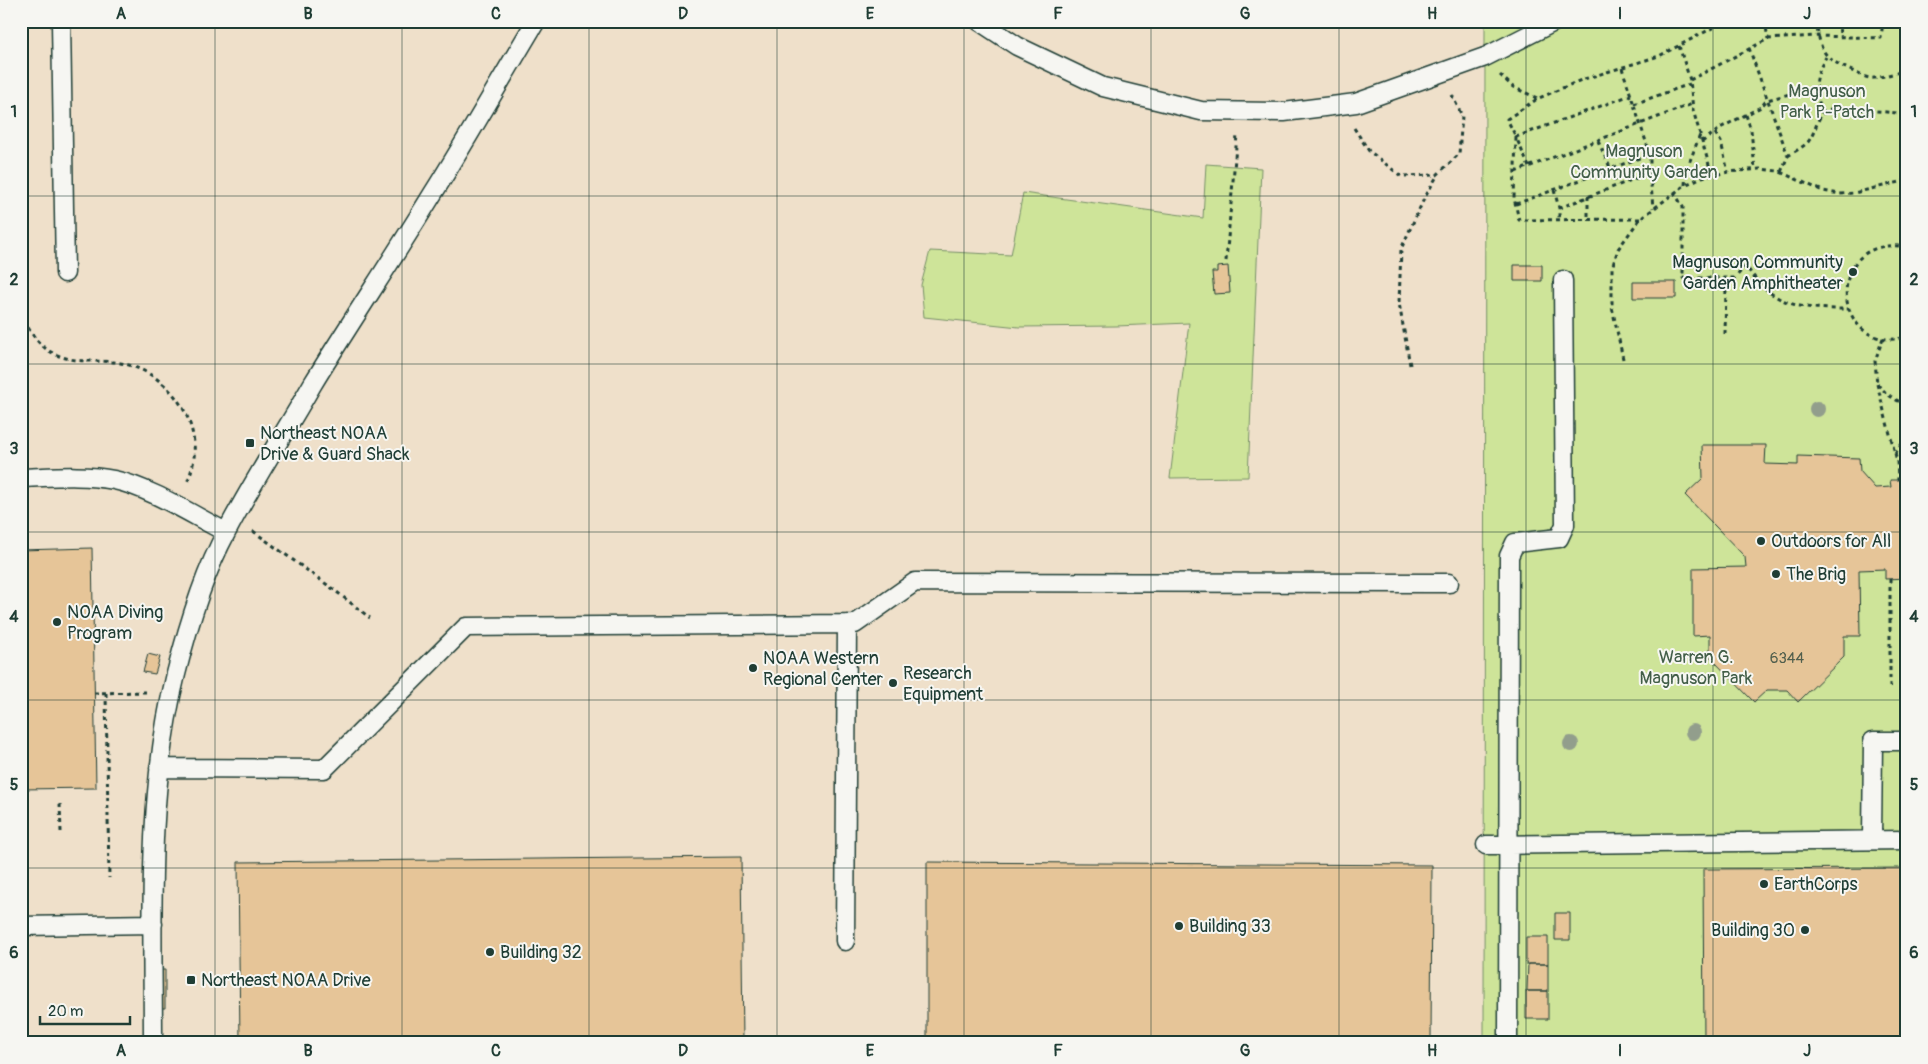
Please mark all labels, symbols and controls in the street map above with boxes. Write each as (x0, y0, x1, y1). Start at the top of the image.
text: A (116, 4, 127, 24)
text: B (303, 4, 313, 24)
text: C (491, 4, 501, 24)
text: D (678, 4, 688, 24)
text: E (866, 4, 875, 24)
text: F (1053, 4, 1063, 24)
text: G (1240, 4, 1251, 24)
text: H (1427, 4, 1437, 24)
text: I (1618, 4, 1622, 24)
text: J (1803, 4, 1811, 24)
park label: Magnuson Park P-Patch (1780, 80, 1874, 124)
text: 1 (11, 102, 17, 122)
text: 1 (1911, 102, 1917, 122)
park label: Magnuson Community Garden (1570, 140, 1718, 184)
place label: Magnuson Community Garden Amphitheater (1672, 251, 1844, 295)
marker: Magnuson Community Garden Amphitheater (1847, 266, 1859, 278)
text: 2 (10, 270, 19, 290)
text: 2 (1910, 270, 1919, 290)
place label: Northeast NOAA Drive & Guard Shack (260, 422, 410, 466)
marker: Northeast NOAA Drive & Guard Shack (244, 437, 256, 449)
text: 3 (10, 439, 19, 459)
text: 3 (1910, 439, 1919, 459)
place label: Outdoors for All (1771, 530, 1891, 553)
marker: Outdoors for All (1755, 535, 1767, 547)
place label: The Brig (1786, 563, 1846, 586)
marker: The Brig (1770, 568, 1782, 580)
place label: NOAA Diving Program (67, 601, 163, 645)
text: 4 (9, 607, 19, 627)
text: 4 (1909, 607, 1919, 627)
marker: NOAA Diving Program (51, 616, 63, 628)
park label: Warren G. Magnuson Park (1640, 646, 1753, 690)
place label: NOAA Western Regional Center (763, 647, 884, 691)
house number: 6344 (1770, 649, 1805, 668)
marker: NOAA Western Regional Center (747, 662, 759, 674)
place label: Research Equipment (903, 662, 984, 706)
marker: Research Equipment (887, 677, 899, 689)
text: 5 (10, 775, 19, 795)
text: 5 (1910, 775, 1919, 795)
place label: EarthCorps (1774, 873, 1858, 896)
marker: EarthCorps (1758, 878, 1770, 890)
place label: Building 33 (1189, 915, 1271, 938)
place label: Building 30 (1711, 919, 1795, 942)
marker: Building 33 (1173, 920, 1185, 932)
marker: Building 30 (1799, 924, 1811, 936)
place label: Building 32 (500, 941, 582, 964)
text: 6 (9, 943, 19, 963)
text: 6 (1909, 943, 1919, 963)
marker: Building 32 (484, 946, 496, 958)
place label: Northeast NOAA Drive (201, 969, 371, 992)
marker: Northeast NOAA Drive (185, 974, 197, 986)
scale bar (40, 994, 130, 1026)
text: 20 m (48, 1002, 83, 1021)
text: A (116, 1041, 127, 1061)
text: B (303, 1041, 313, 1061)
text: C (491, 1041, 501, 1061)
text: D (678, 1041, 688, 1061)
text: E (866, 1041, 875, 1061)
text: F (1053, 1041, 1063, 1061)
text: G (1240, 1041, 1251, 1061)
text: H (1427, 1041, 1437, 1061)
text: I (1618, 1041, 1622, 1061)
text: J (1803, 1041, 1811, 1061)

